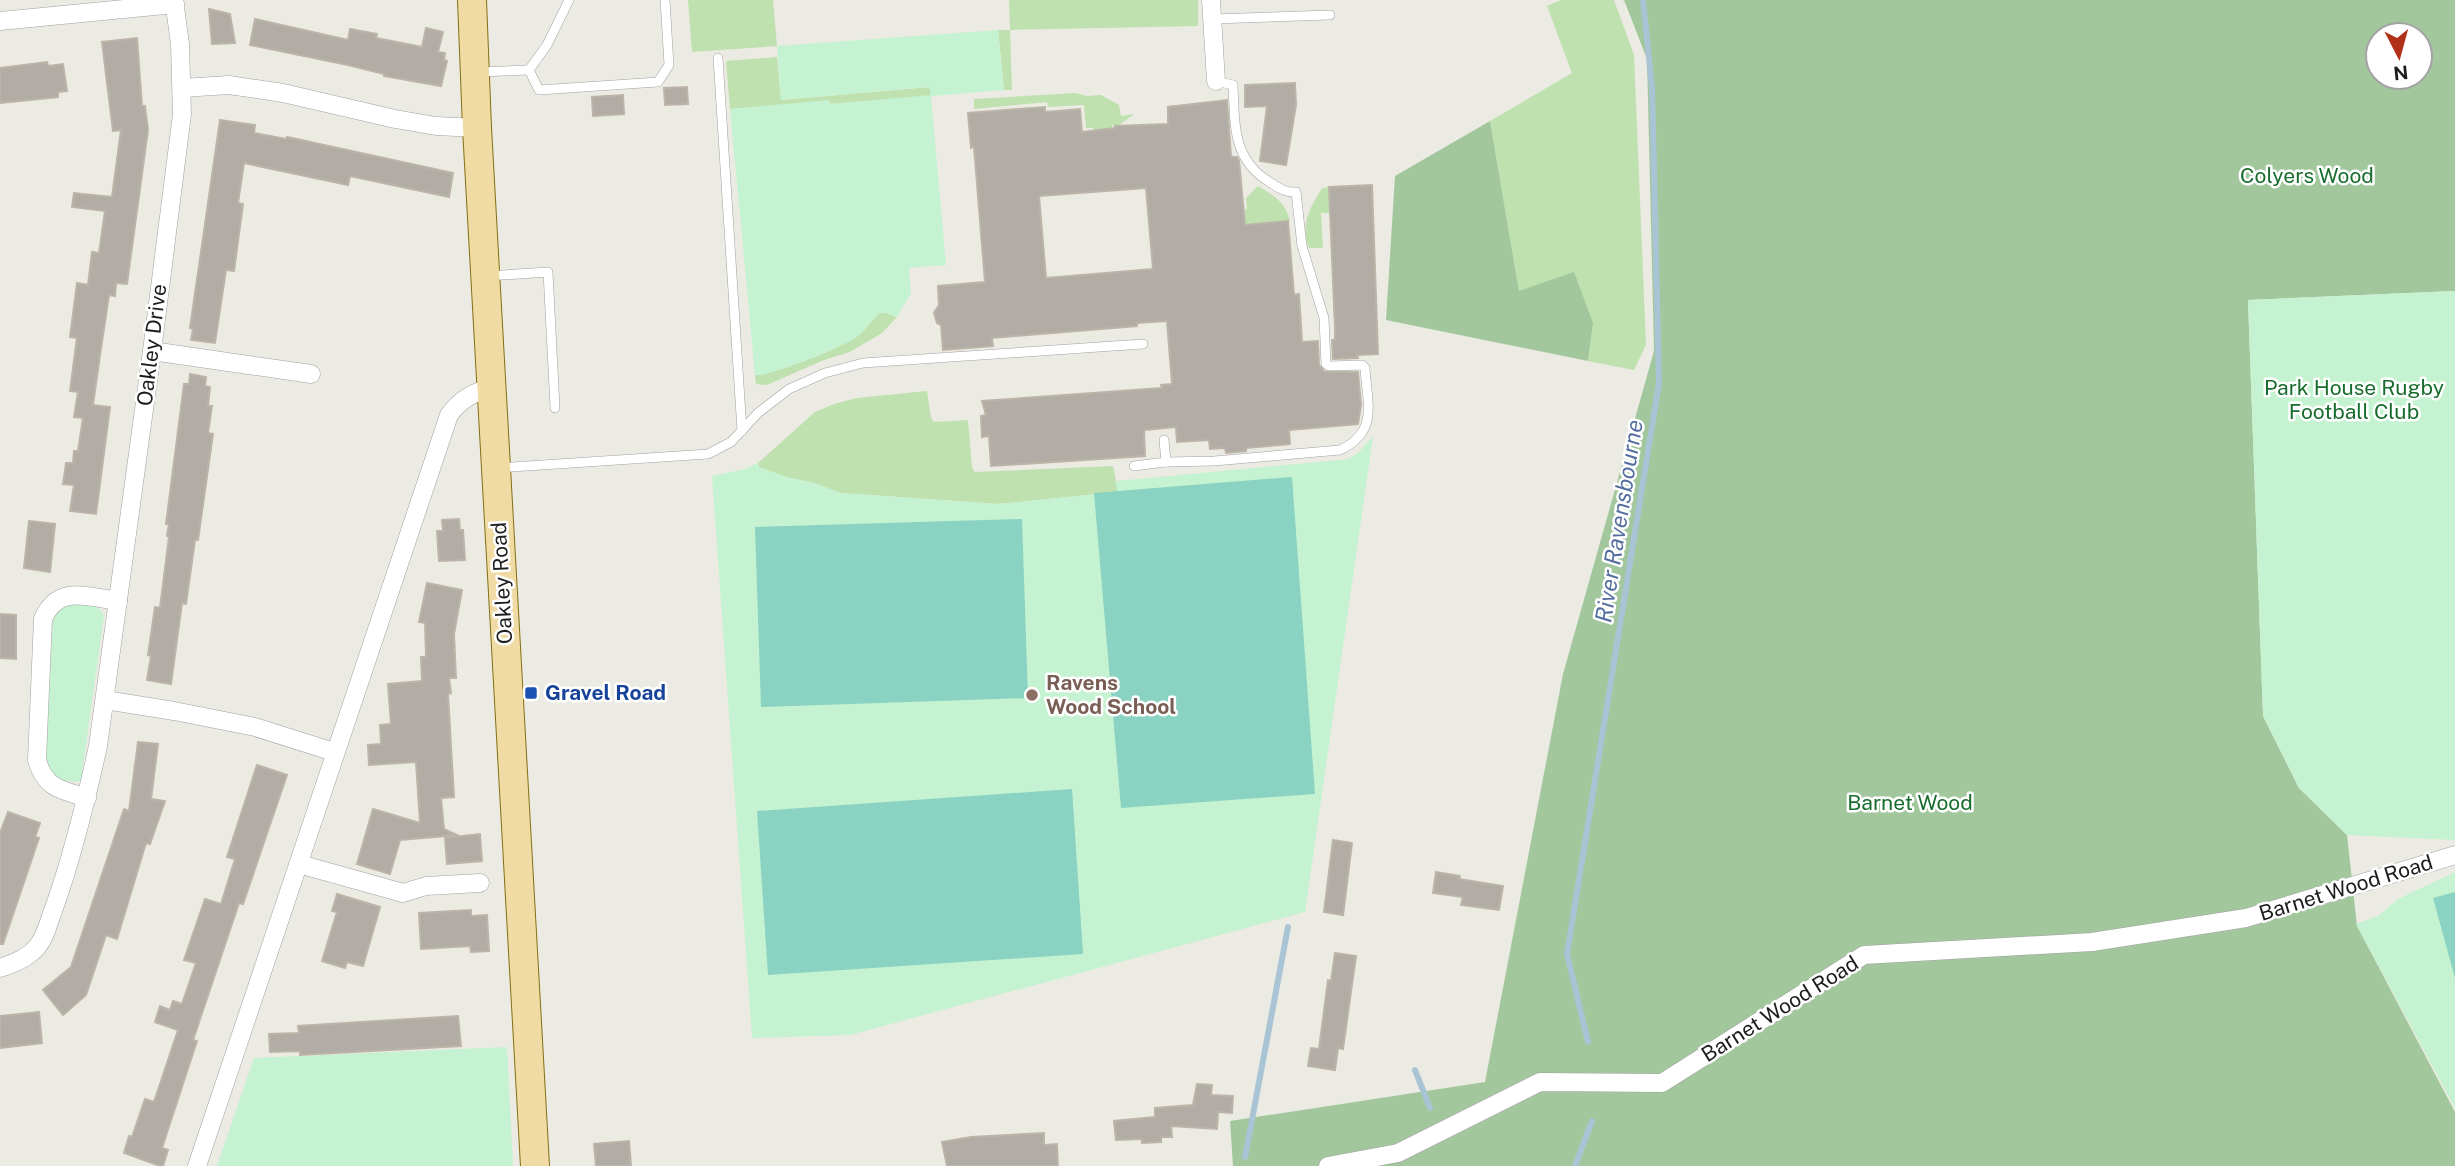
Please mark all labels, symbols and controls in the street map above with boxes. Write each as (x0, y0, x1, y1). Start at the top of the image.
north arrow (2364, 21, 2434, 91)
text: N (2392, 61, 2409, 85)
park label: Colyers Wood (2240, 163, 2374, 188)
street label: Oakley Drive (132, 283, 171, 407)
park label: Park House Rugby Football Club (2264, 375, 2444, 424)
water label: River Ravensbourne (1589, 418, 1648, 624)
street label: Oakley Road (486, 521, 517, 645)
place label: Ravens Wood School (1046, 670, 1176, 719)
place label: Gravel Road (545, 680, 666, 705)
marker: Gravel Road (523, 685, 539, 701)
marker: Ravens Wood School (1024, 687, 1040, 703)
park label: Barnet Wood (1847, 790, 1973, 815)
street label: Barnet Wood Road (2256, 849, 2436, 926)
street label: Barnet Wood Road (1697, 950, 1863, 1067)

